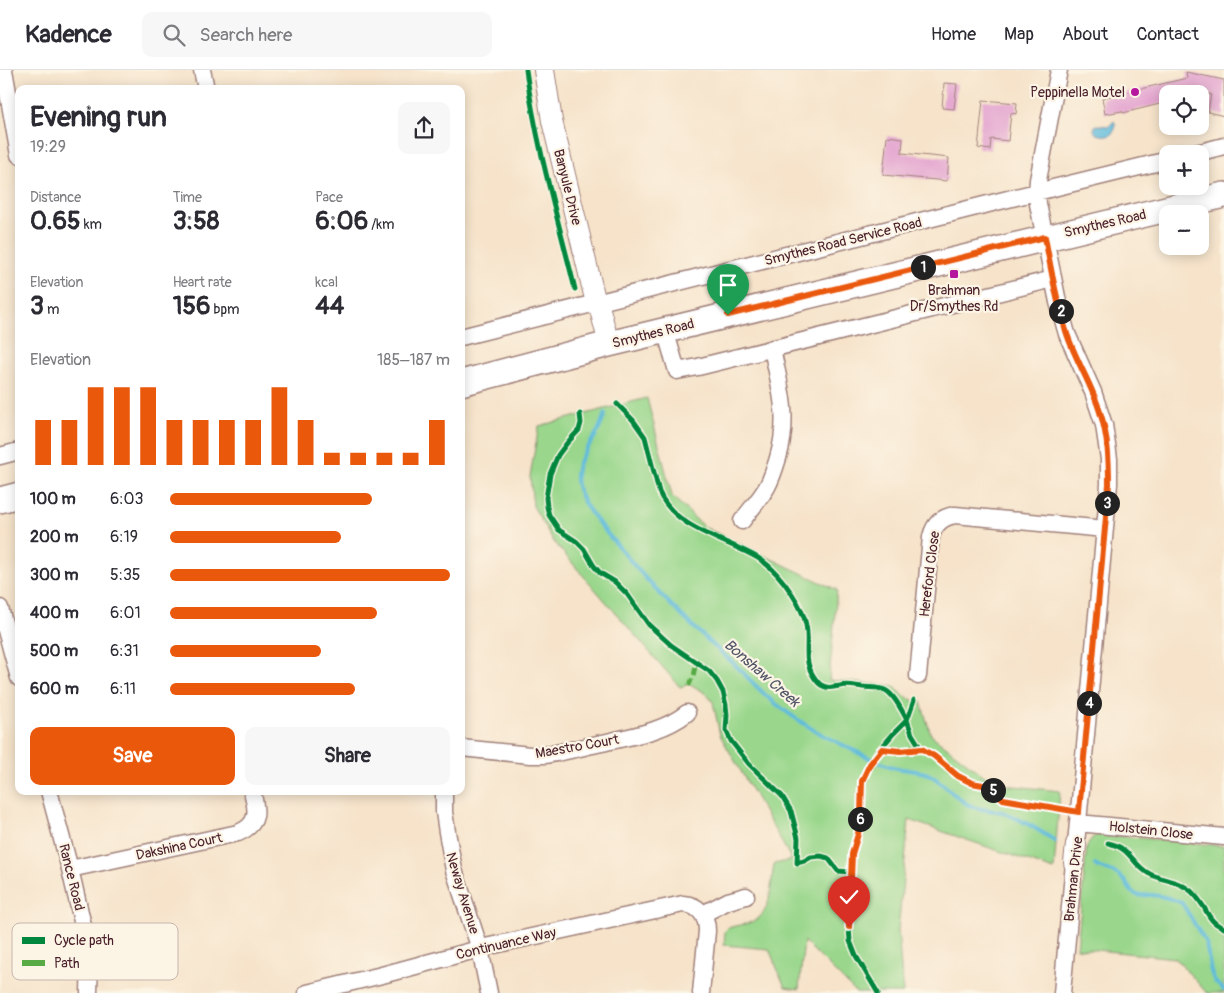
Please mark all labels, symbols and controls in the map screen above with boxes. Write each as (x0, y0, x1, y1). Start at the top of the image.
search box (142, 12, 492, 57)
text: Kadence (25, 20, 112, 49)
icon: search (160, 21, 188, 49)
text: Search here (200, 23, 292, 47)
text: Home (931, 23, 976, 46)
text: Map (1004, 23, 1034, 46)
text: About (1062, 23, 1108, 46)
text: Contact (1136, 23, 1199, 46)
place label: Peppinella Motel (1030, 84, 1125, 101)
map controls (1159, 85, 1209, 255)
button: locate (1159, 85, 1209, 135)
marker: Peppinella Motel (1129, 86, 1141, 98)
text: Evening run (30, 100, 167, 135)
button: share (398, 102, 450, 154)
text: 19:29 (30, 137, 66, 157)
button: + (1159, 145, 1209, 195)
street label: Banyule Drive (550, 147, 585, 227)
text: Distance (30, 189, 81, 206)
text: Time (173, 189, 202, 206)
text: Pace (315, 189, 343, 206)
button: − (1159, 205, 1209, 255)
text: 0.65 (30, 206, 81, 237)
text: 3:58 (173, 206, 219, 237)
text: 6:06 (315, 206, 368, 237)
street label: Smythes Road (1062, 206, 1148, 241)
street label: Smythes Road Service Road (763, 214, 924, 269)
text: km (81, 216, 102, 233)
text: /km (368, 216, 395, 233)
pin: 1 (910, 254, 936, 280)
text: 1 (921, 259, 926, 276)
pin (707, 264, 749, 315)
marker: Brahman Dr/Smythes Rd (948, 268, 960, 280)
icon: arrive (714, 271, 742, 299)
text: Elevation (30, 274, 83, 291)
text: Heart rate (173, 274, 232, 291)
text: kcal (315, 274, 338, 291)
place label: Brahman Dr/Smythes Rd (910, 282, 999, 315)
text: 3 (30, 291, 44, 322)
text: 156 (173, 291, 211, 322)
text: 44 (315, 291, 344, 322)
pin: 2 (1048, 298, 1074, 324)
text: m (44, 301, 59, 318)
text: bpm (211, 301, 240, 318)
text: 2 (1058, 303, 1065, 320)
street label: Smythes Road (610, 315, 696, 352)
text: Elevation (30, 350, 91, 370)
text: 185–187 m (377, 350, 450, 370)
text: 100 m (30, 489, 76, 509)
text: 6:03 (110, 489, 143, 509)
pin: 3 (1094, 490, 1120, 516)
text: 3 (1104, 495, 1111, 512)
text: 200 m (30, 527, 78, 547)
text: 6:19 (110, 527, 138, 547)
street label: Hereford Close (916, 530, 943, 618)
text: 300 m (30, 565, 78, 585)
text: 5:35 (110, 565, 141, 585)
text: 400 m (30, 603, 79, 623)
text: 6:01 (110, 603, 141, 623)
water label: Bonshaw Creek (720, 635, 805, 713)
text: 500 m (30, 641, 78, 661)
text: 6:31 (110, 641, 139, 661)
text: 600 m (30, 679, 79, 699)
text: 6:11 (110, 679, 136, 699)
pin: 4 (1076, 690, 1102, 716)
text: 4 (1085, 695, 1094, 712)
button: Save (30, 727, 235, 785)
button: Share (245, 727, 450, 785)
street label: Maestro Court (534, 731, 621, 762)
pin: 5 (980, 778, 1006, 802)
text: 5 (990, 782, 997, 799)
pin: 6 (848, 806, 872, 832)
text: 6 (856, 811, 865, 828)
street label: Holstein Close (1108, 818, 1194, 843)
street label: Dakshina Court (134, 829, 224, 864)
street label: Brahman Drive (1061, 836, 1086, 922)
street label: Rance Road (55, 842, 88, 912)
street label: Neway Avenue (442, 850, 483, 936)
pin (828, 876, 870, 927)
icon: check (835, 883, 863, 911)
legend (12, 923, 178, 980)
street label: Continuance Way (454, 924, 558, 963)
text: Cycle path (54, 932, 114, 949)
text: Path (54, 955, 79, 972)

